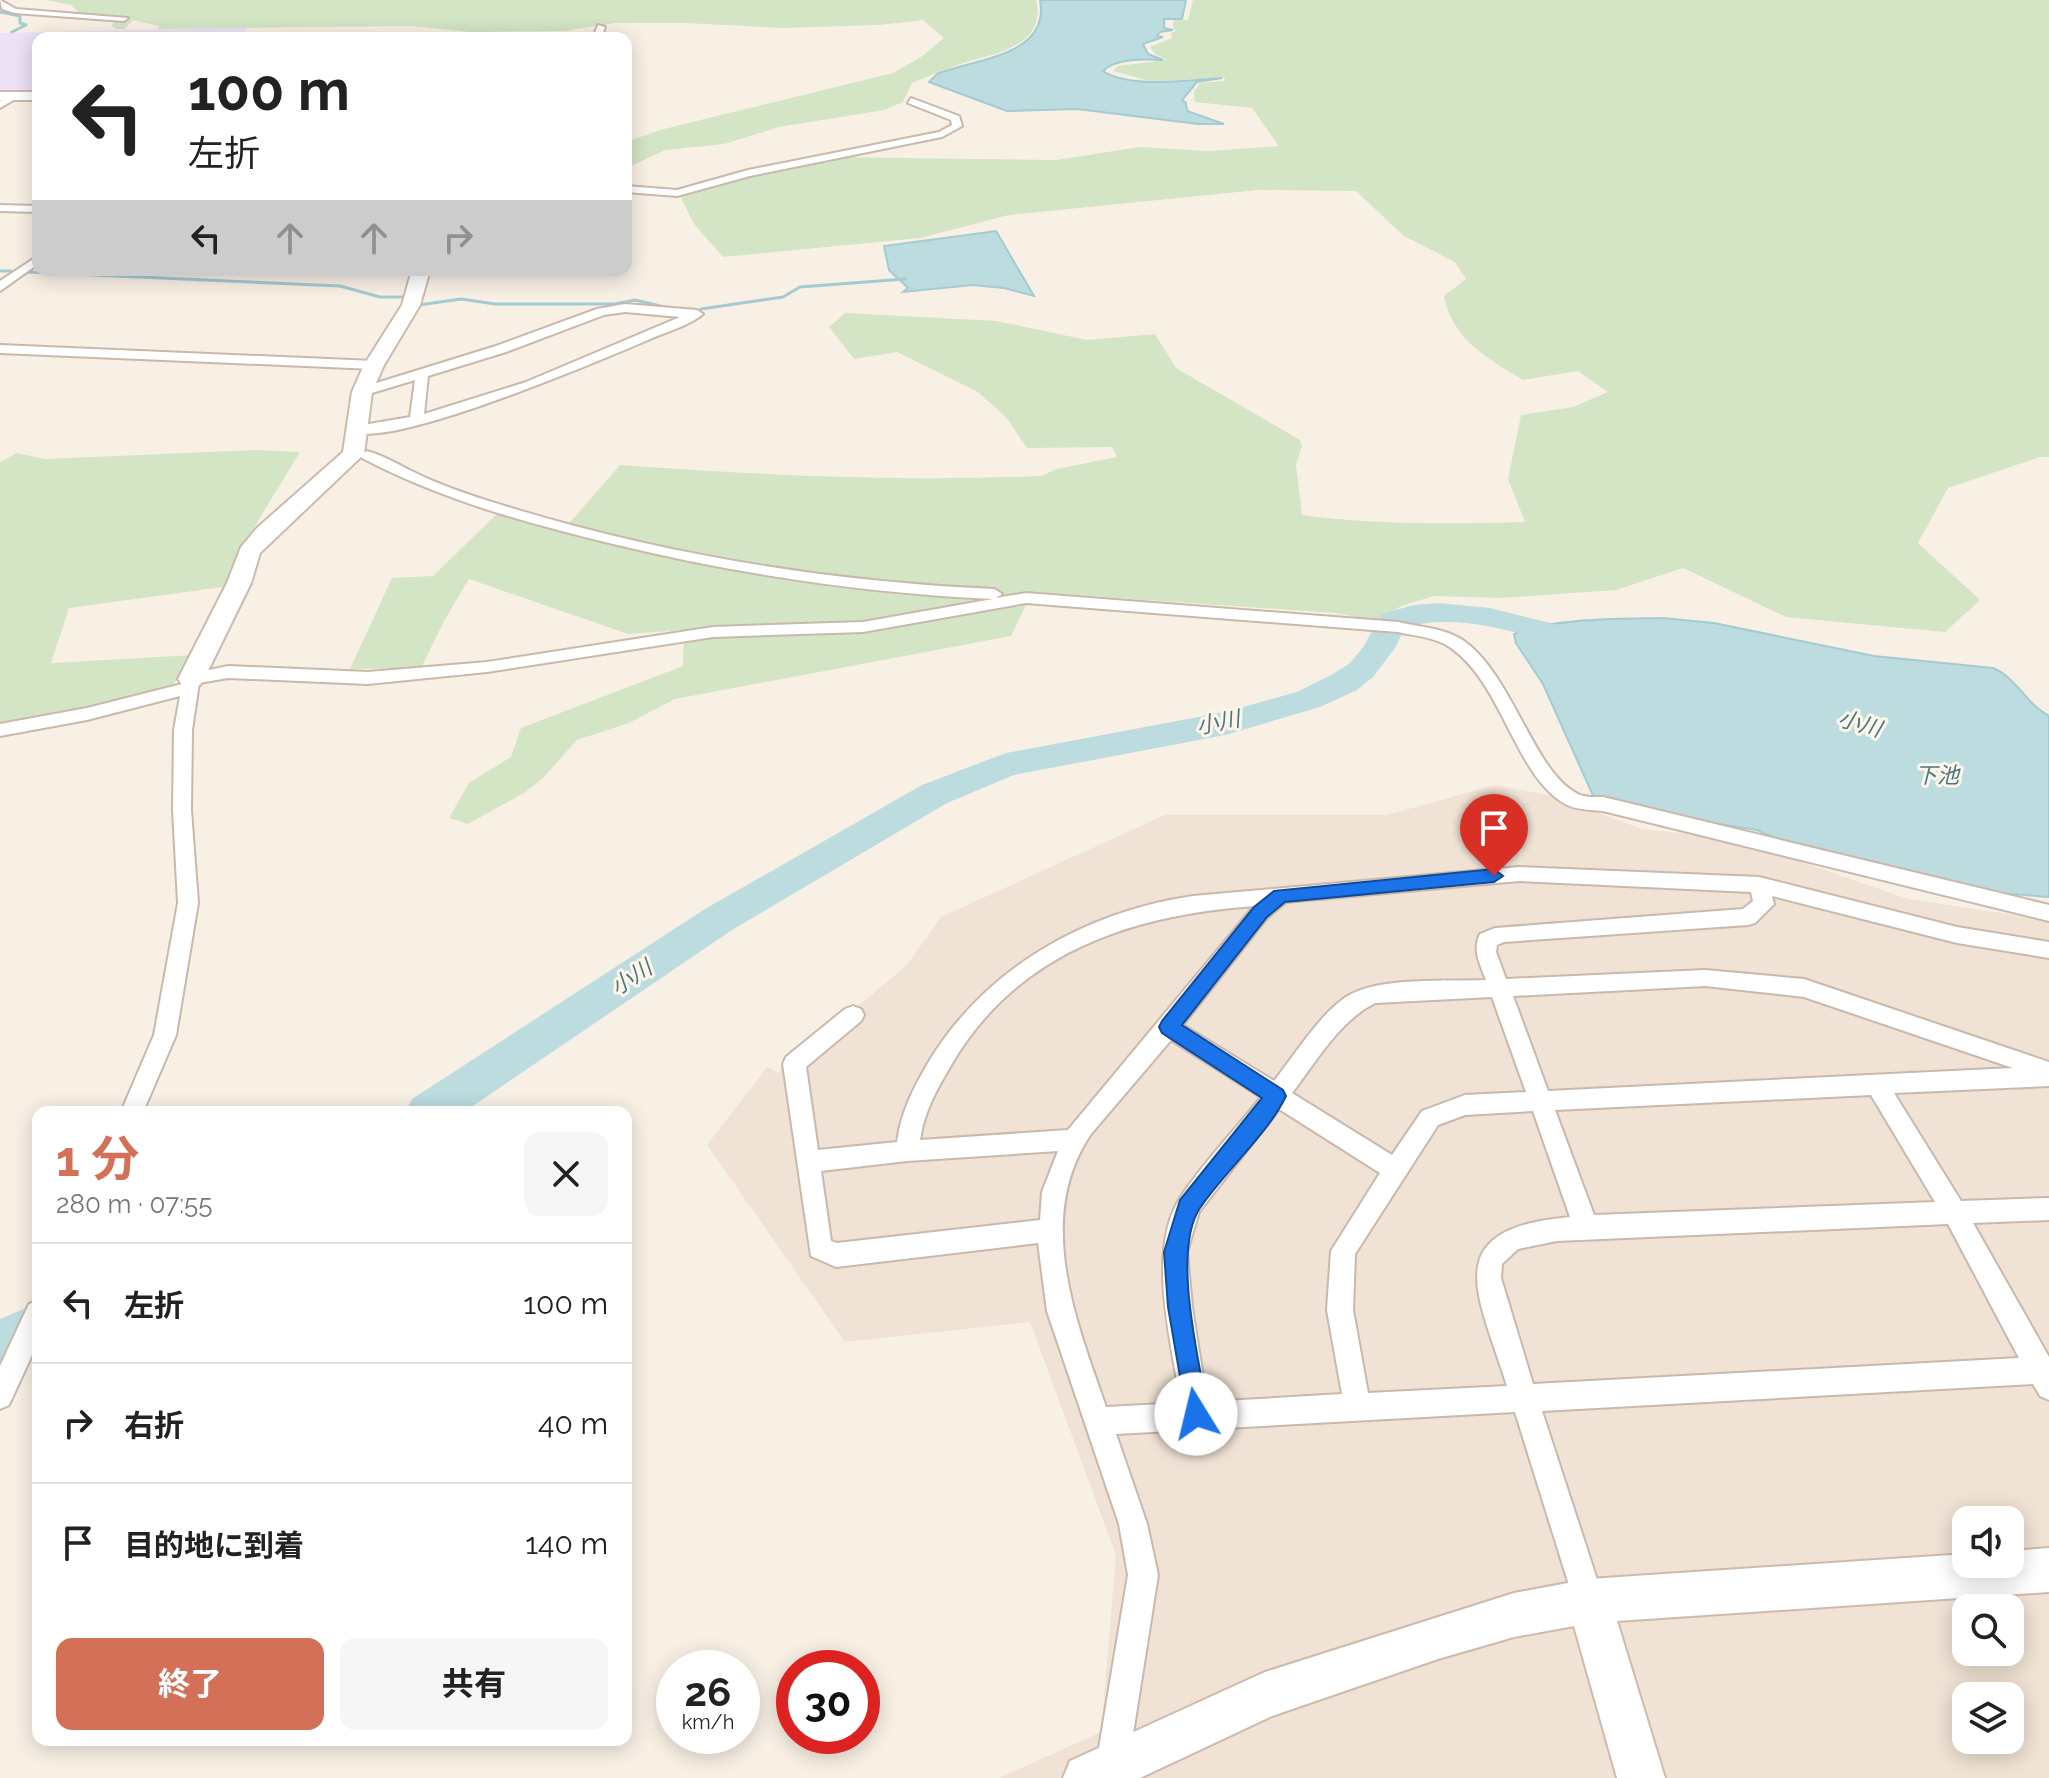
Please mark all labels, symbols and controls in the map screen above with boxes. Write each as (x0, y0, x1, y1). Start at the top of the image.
text: 100 m (188, 57, 350, 123)
icon: left (56, 64, 160, 168)
text: 左折 (188, 132, 260, 174)
icon: left (184, 216, 228, 260)
icon: ahead (268, 216, 312, 260)
icon: ahead (352, 216, 396, 260)
icon: right (436, 216, 480, 260)
water label: 小川 (1835, 704, 1887, 742)
water label: 小川 (1194, 705, 1244, 739)
water label: 下池 (1915, 762, 1961, 788)
pin (1460, 794, 1528, 876)
icon: arrive (1472, 806, 1516, 850)
water label: 小川 (605, 953, 658, 1000)
text: 1 分 (56, 1131, 139, 1187)
button: close (524, 1132, 608, 1216)
text: 280 m · 07:55 (56, 1189, 212, 1219)
icon: left (56, 1281, 100, 1325)
text: 100 m (523, 1286, 608, 1321)
text: 左折 (124, 1288, 184, 1323)
position arrow (1154, 1372, 1238, 1456)
icon: right (56, 1401, 100, 1445)
text: 40 m (538, 1406, 608, 1441)
text: 右折 (124, 1408, 184, 1443)
map controls (1952, 1506, 2024, 1754)
button: sound (1952, 1506, 2024, 1578)
icon: arrive (56, 1521, 100, 1565)
text: 140 m (525, 1526, 608, 1561)
text: 目的地に到着 (124, 1528, 304, 1563)
button: search (1952, 1594, 2024, 1666)
button: 終了 (56, 1638, 324, 1730)
button: 共有 (340, 1638, 608, 1730)
speed limit sign: 30 (776, 1650, 880, 1754)
text: 26 (685, 1668, 731, 1715)
button: layers (1952, 1682, 2024, 1754)
text: km/h (682, 1710, 734, 1734)

